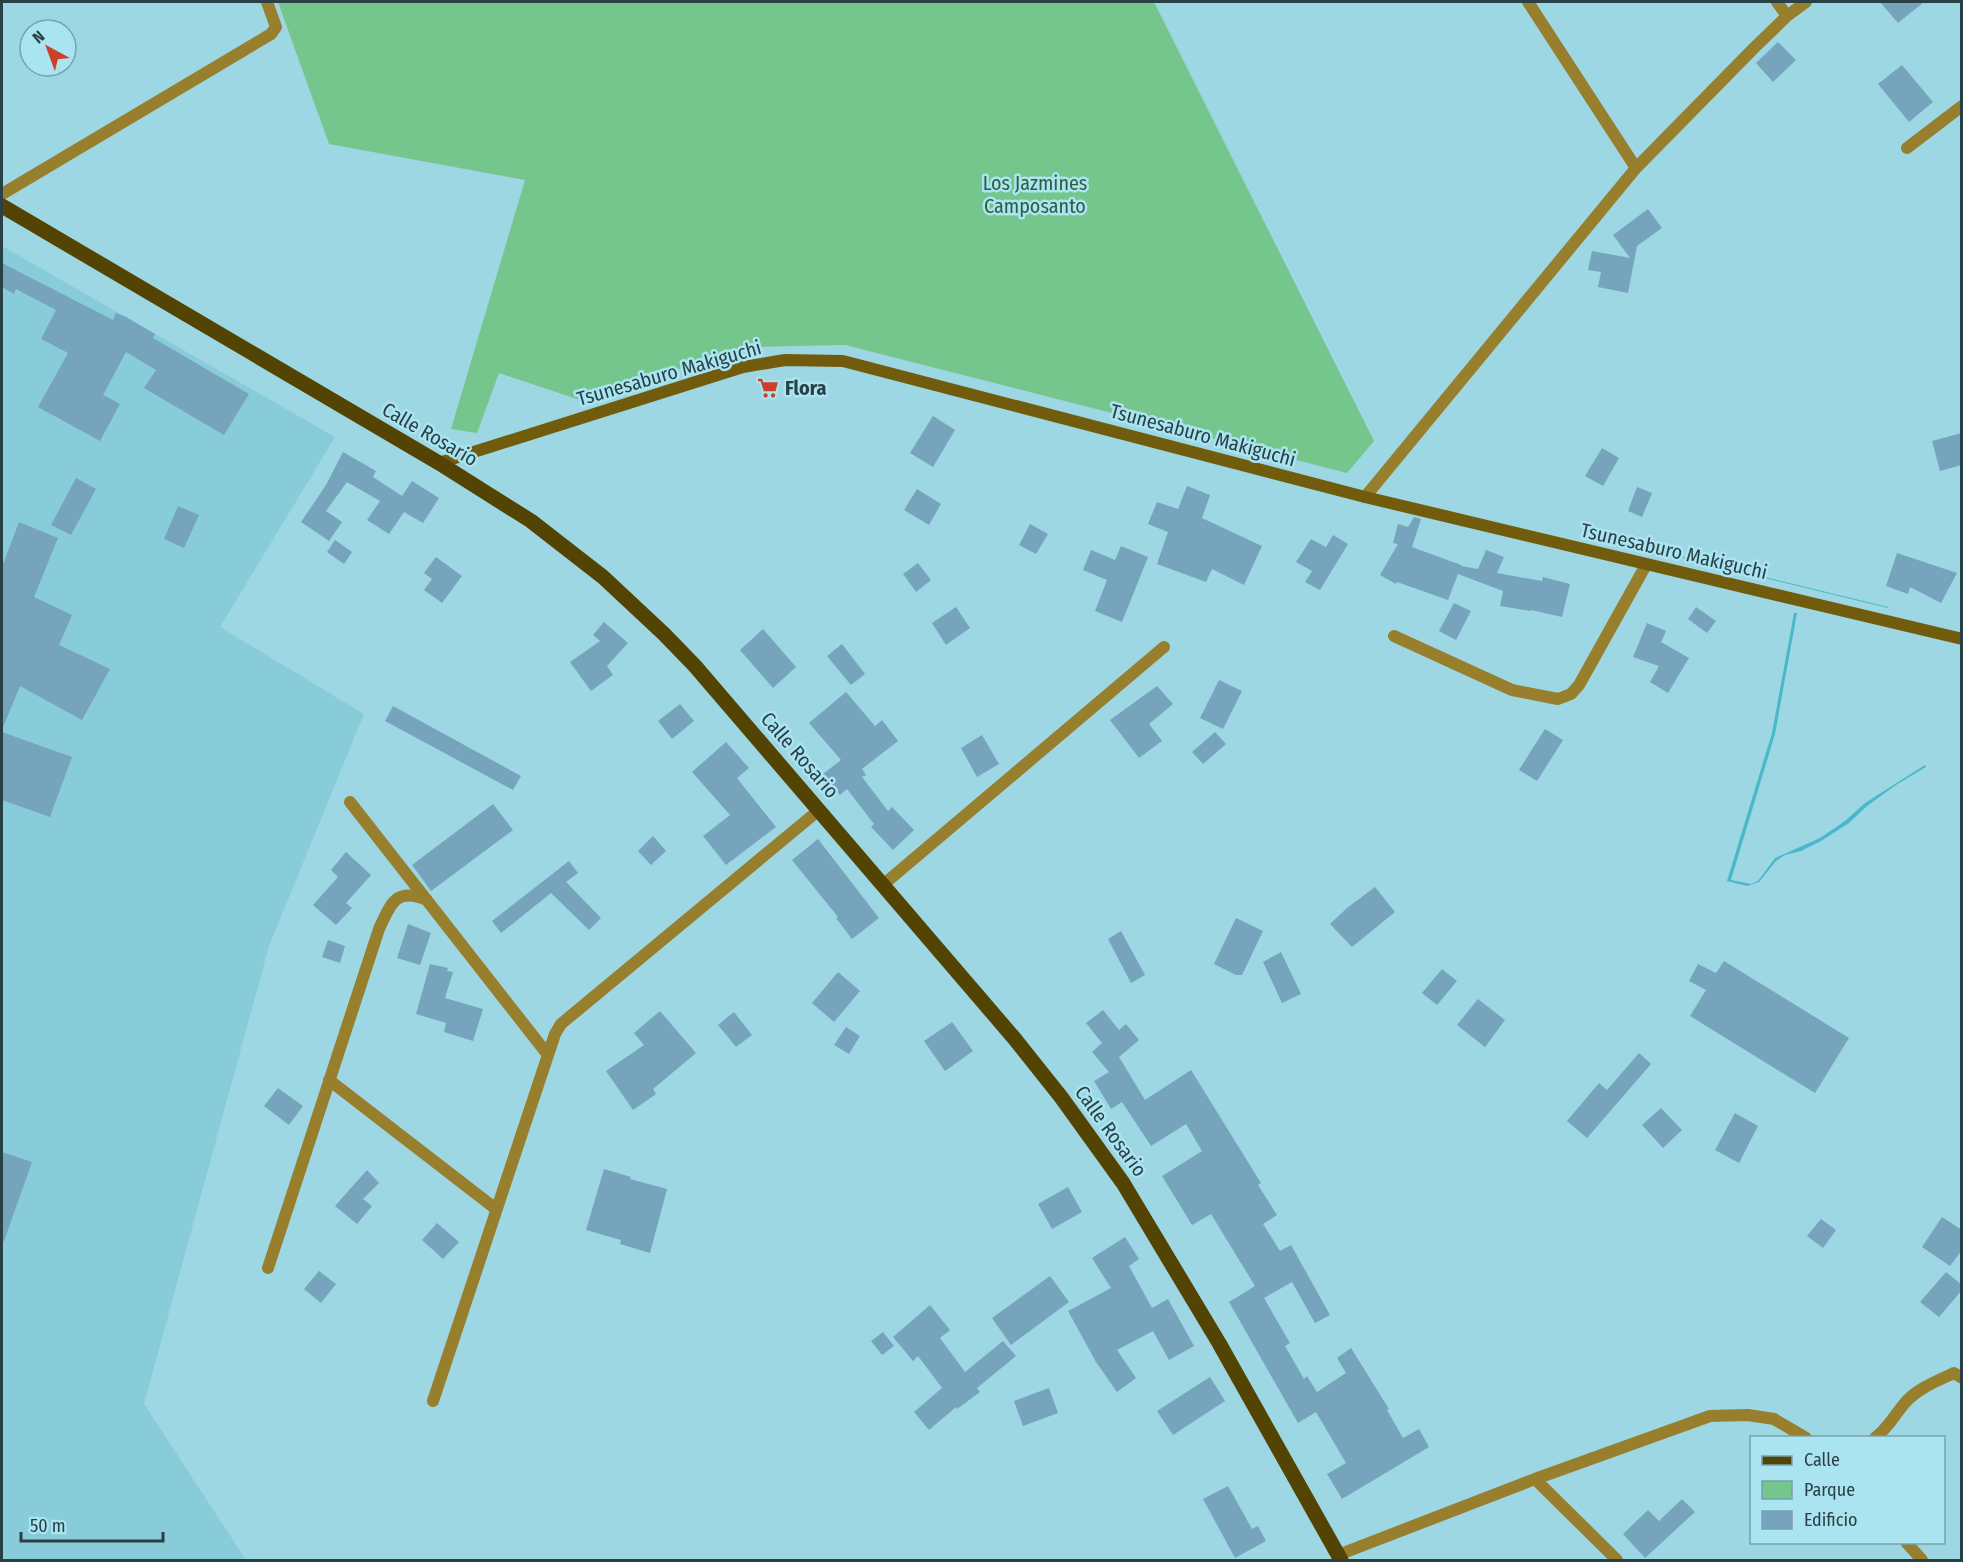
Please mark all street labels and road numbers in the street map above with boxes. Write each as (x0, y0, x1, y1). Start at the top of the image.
street label: Tsunesaburo Makiguchi (574, 335, 764, 411)
street label: Calle Rosario (378, 397, 482, 471)
street label: Tsunesaburo Makiguchi (1108, 399, 1298, 471)
street label: Tsunesaburo Makiguchi (1578, 518, 1770, 584)
street label: Calle Rosario (756, 707, 844, 803)
street label: Calle Rosario (1070, 1081, 1152, 1181)

